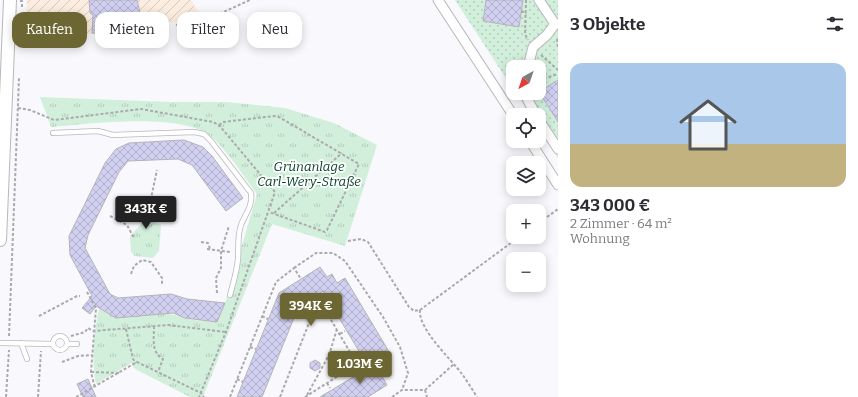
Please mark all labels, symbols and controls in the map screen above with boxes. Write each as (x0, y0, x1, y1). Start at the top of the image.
chip: Kaufen (12, 12, 87, 48)
chip: Mieten (95, 12, 169, 48)
chip: Filter (177, 12, 239, 48)
chip: Neu (247, 12, 302, 48)
icon: filters (824, 13, 846, 35)
text: 3 Objekte (570, 14, 645, 35)
north arrow (506, 60, 546, 100)
map controls (506, 60, 546, 292)
icon: home (672, 89, 744, 161)
button: locate (506, 108, 546, 148)
button: layers (506, 156, 546, 196)
park label: Grünanlage Carl-Wery-Straße (257, 159, 361, 189)
text: 343 000 € (570, 195, 650, 216)
pin: 343K € (113, 196, 179, 230)
text: 343K € (124, 201, 168, 216)
button: + (506, 204, 546, 244)
text: 2 Zimmer · 64 m² (570, 216, 672, 231)
text: Wohnung (570, 231, 630, 246)
button: − (506, 252, 546, 292)
pin: 394K € (278, 293, 344, 327)
text: 394K € (289, 298, 333, 313)
pin: 1.03M € (323, 351, 397, 385)
text: 1.03M € (337, 356, 383, 371)

